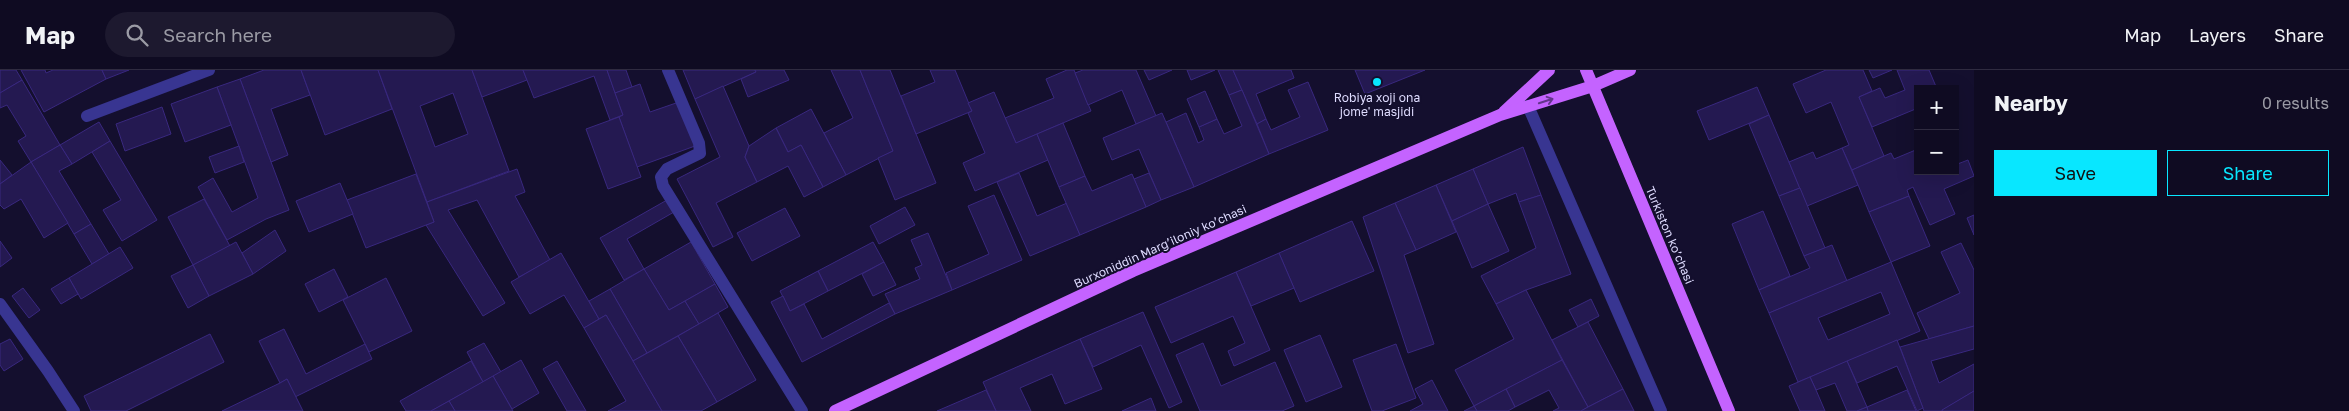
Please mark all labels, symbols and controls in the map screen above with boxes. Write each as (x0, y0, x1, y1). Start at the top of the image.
search box (105, 12, 455, 57)
text: Map (25, 20, 75, 49)
icon: search (123, 21, 151, 49)
text: Search here (163, 23, 272, 46)
text: Map (2124, 24, 2161, 46)
text: Layers (2189, 24, 2246, 46)
text: Share (2274, 24, 2324, 46)
marker: Robiya xoji ona jome' masjidi (1371, 76, 1383, 88)
map controls (1914, 85, 1959, 175)
button: + (1914, 85, 1959, 130)
place label: Robiya xoji ona jome' masjidi (1334, 90, 1420, 119)
text: Nearby (1994, 90, 2068, 116)
text: 0 results (2262, 93, 2329, 113)
one-way arrow (1538, 95, 1554, 105)
button: − (1914, 130, 1959, 175)
button: Save (1994, 150, 2157, 196)
button: Share (2167, 150, 2329, 196)
street label: Turkiston ko’chasi (1643, 184, 1697, 286)
street label: Burxoniddin Marg’iloniy ko’chasi (1071, 201, 1249, 291)

